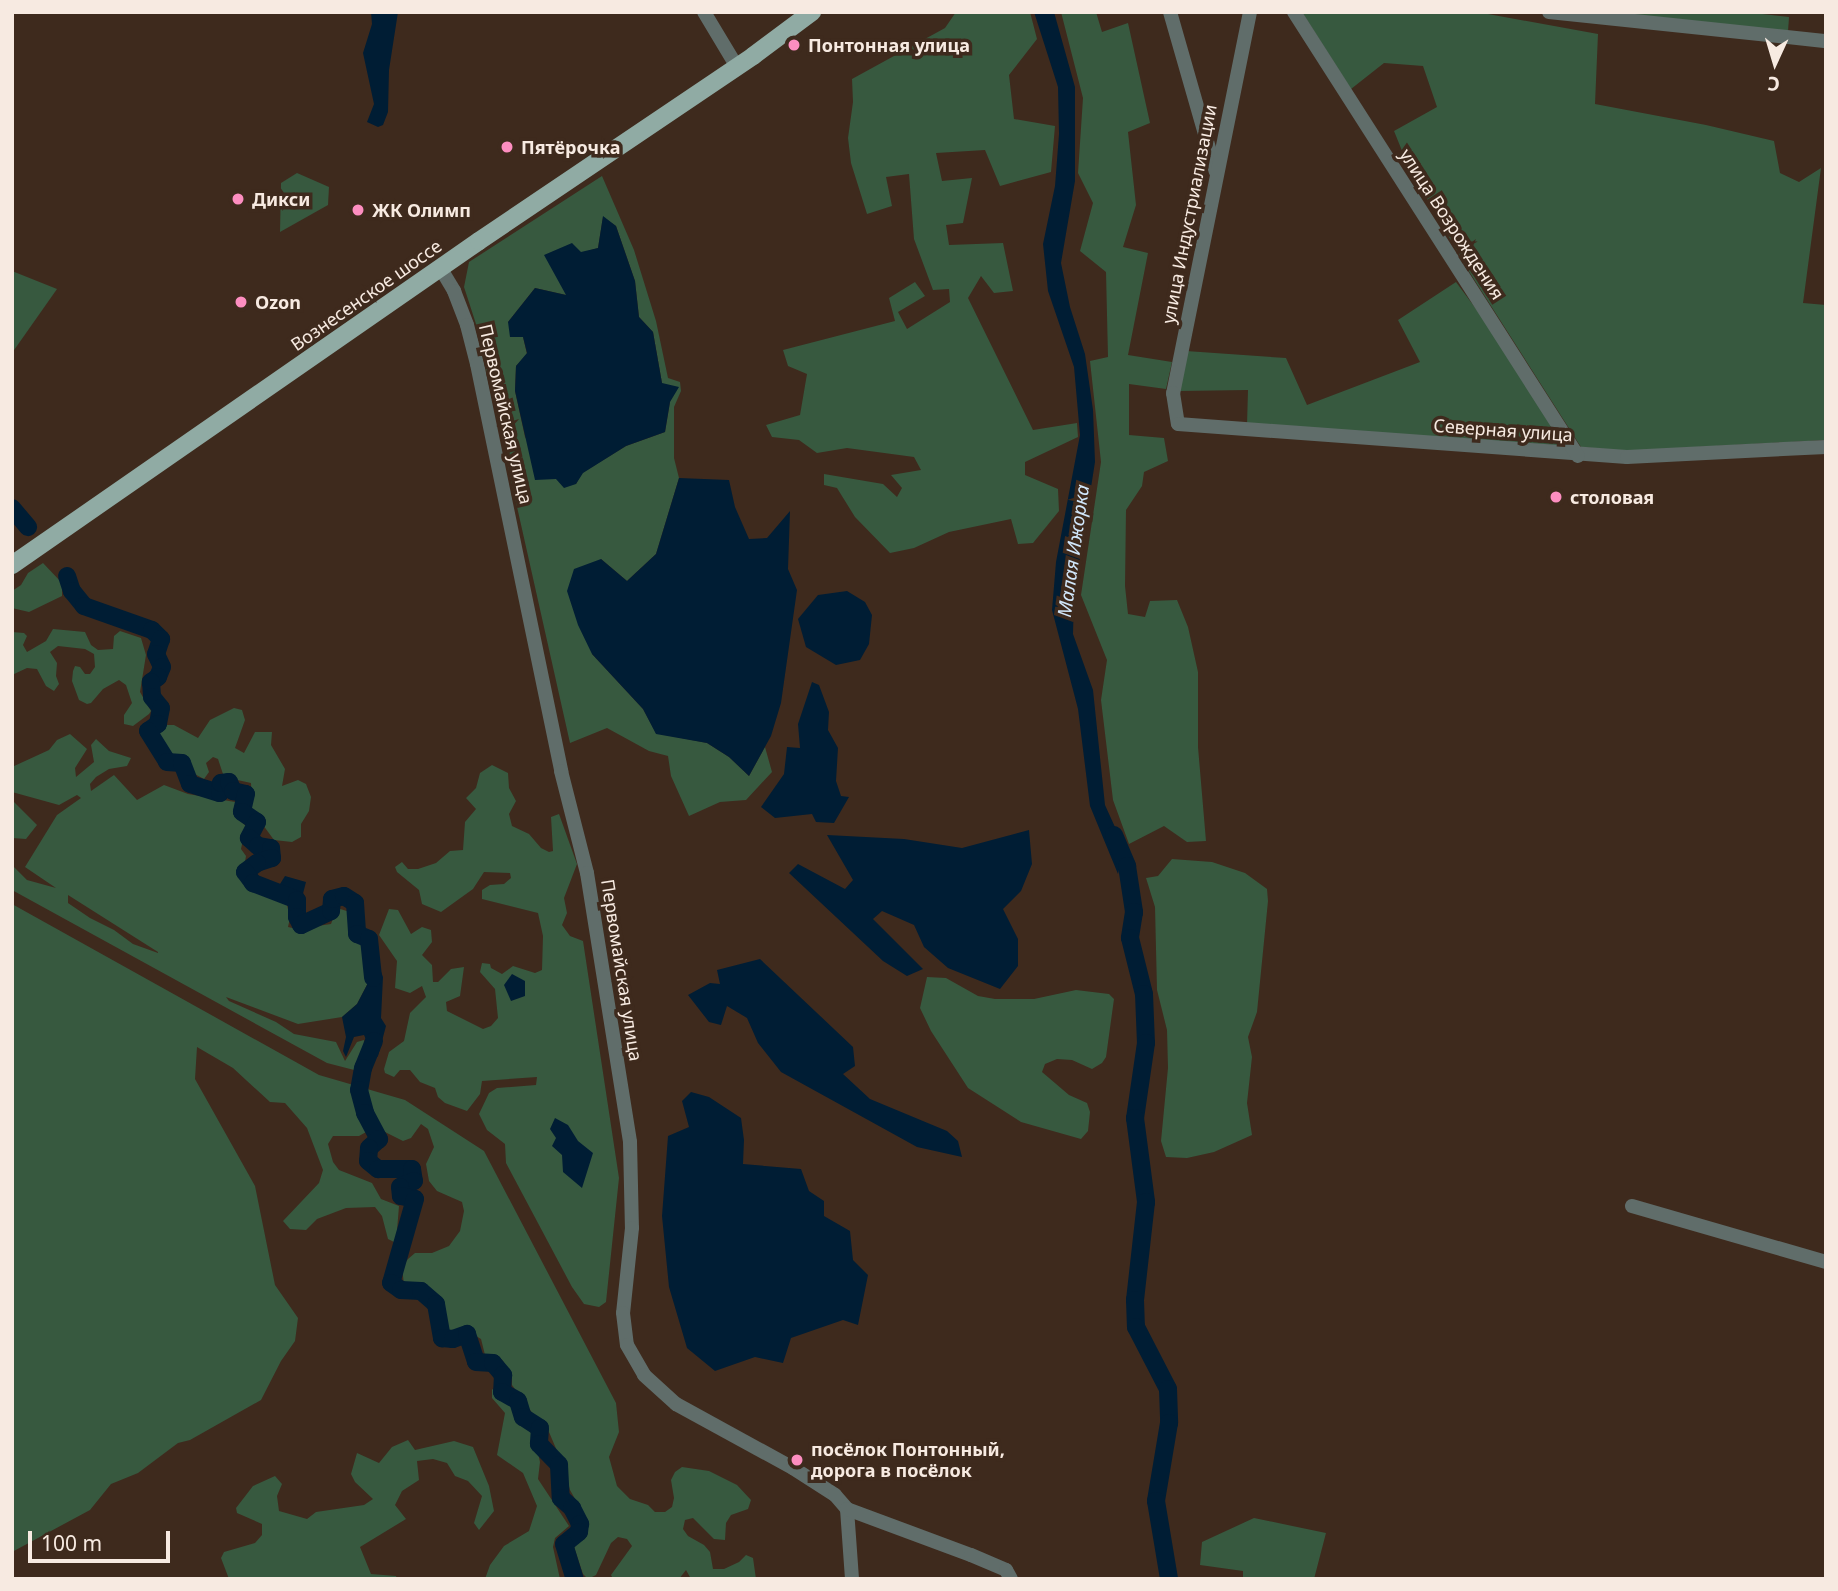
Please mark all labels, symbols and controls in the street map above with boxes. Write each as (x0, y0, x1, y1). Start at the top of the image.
north arrow (1740, 28, 1810, 98)
place label: Понтонная улица (808, 34, 970, 56)
marker: Понтонная улица (786, 37, 802, 53)
text: С (1767, 71, 1781, 97)
street label: улица Индустриализации (1157, 102, 1221, 326)
place label: Пятёрочка (521, 136, 620, 158)
marker: Пятёрочка (499, 139, 515, 155)
street label: улица Возрождения (1395, 145, 1509, 303)
place label: Дикси (252, 188, 310, 210)
marker: Дикси (230, 191, 246, 207)
place label: ЖК Олимп (372, 199, 471, 221)
marker: ЖК Олимп (350, 202, 366, 218)
street label: Вознесенское шоссе (286, 235, 446, 355)
place label: Ozon (255, 291, 301, 313)
marker: Ozon (233, 294, 249, 310)
street label: Первомайская улица (475, 322, 537, 506)
street label: Северная улица (1433, 414, 1573, 446)
water label: Малая Ижорка (1053, 483, 1095, 619)
place label: столовая (1570, 486, 1654, 508)
marker: столовая (1548, 489, 1564, 505)
street label: Первомайская улица (597, 877, 647, 1063)
place label: посёлок Понтонный, дорога в посёлок (811, 1439, 1005, 1482)
marker: посёлок Понтонный, дорога в посёлок (789, 1452, 805, 1468)
scale bar (32, 1518, 173, 1562)
text: 100 m (41, 1529, 102, 1557)

